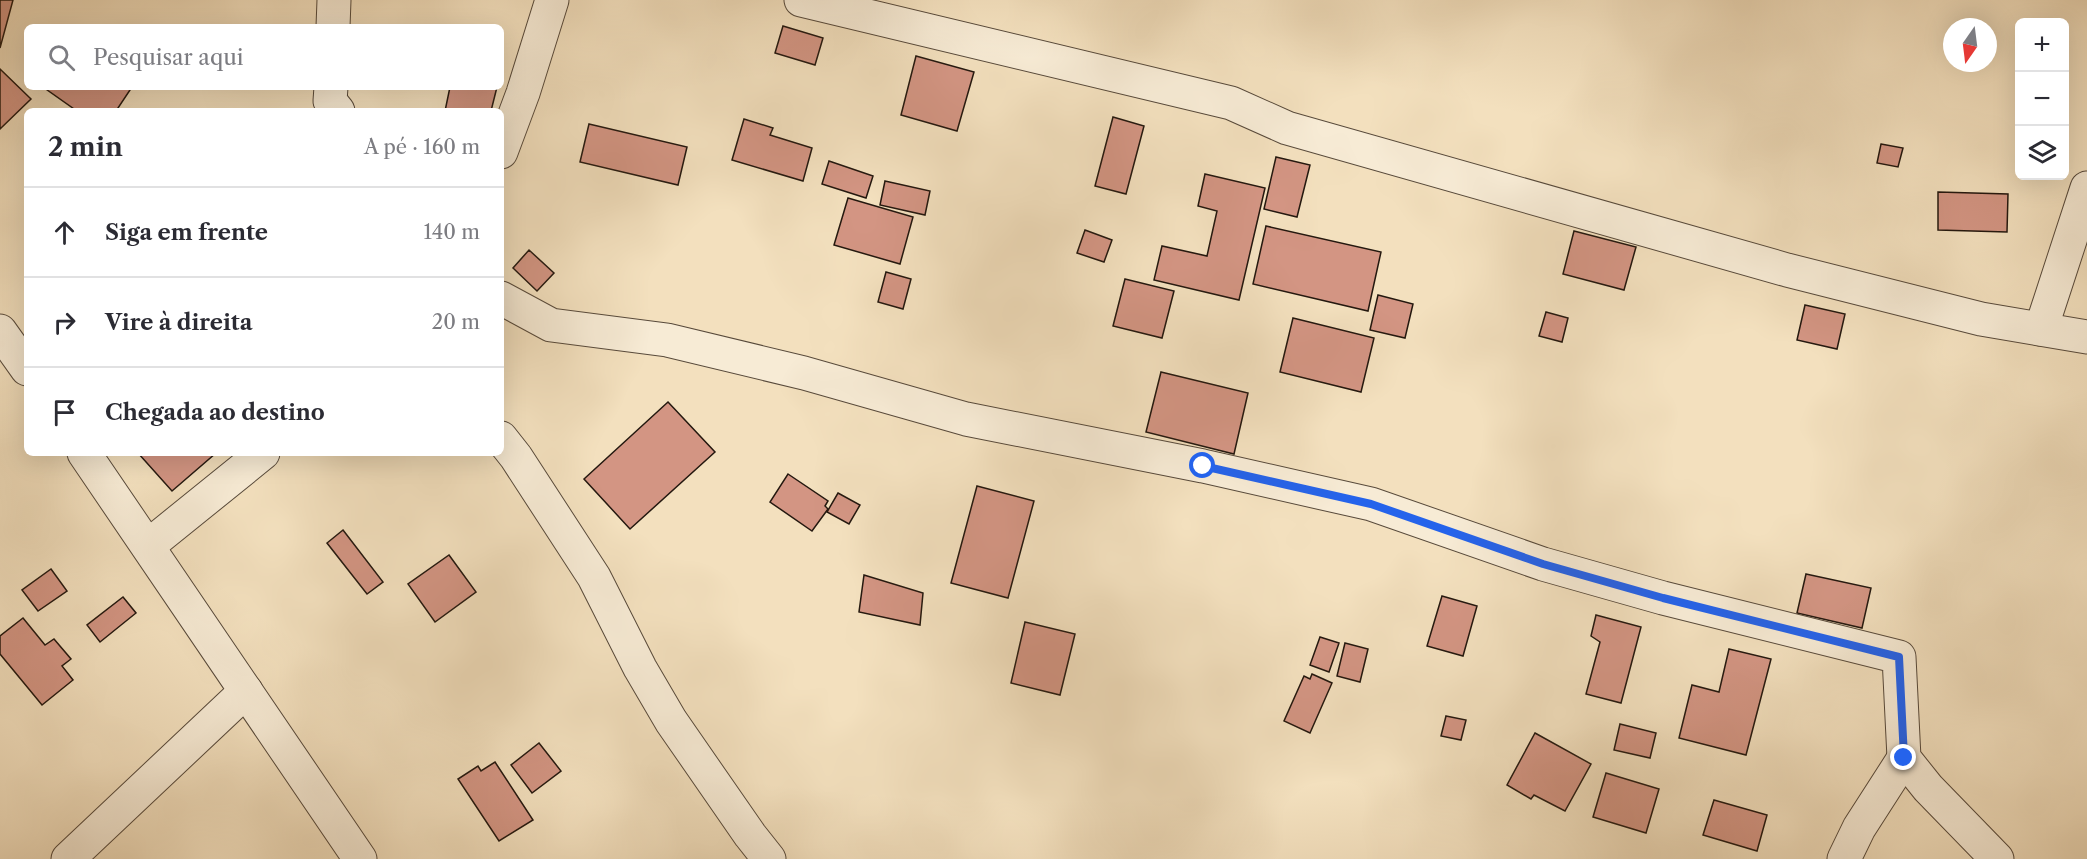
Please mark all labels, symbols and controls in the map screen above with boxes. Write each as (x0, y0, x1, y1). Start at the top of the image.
north arrow (1943, 18, 1997, 72)
map controls (2015, 18, 2069, 180)
button: + (2015, 18, 2069, 72)
search box (24, 24, 504, 90)
icon: search (45, 41, 78, 74)
text: Pesquisar aqui (93, 44, 243, 71)
button: − (2015, 72, 2069, 126)
button: layers (2015, 126, 2069, 180)
text: 2 min (48, 131, 123, 163)
text: A pé · 160 m (364, 135, 480, 159)
icon: ahead (48, 216, 81, 249)
text: Siga em frente (105, 219, 268, 246)
text: 140 m (423, 220, 480, 244)
icon: right (48, 306, 81, 339)
text: Vire à direita (105, 309, 252, 336)
text: 20 m (432, 310, 480, 334)
icon: arrive (48, 396, 81, 429)
text: Chegada ao destino (105, 399, 325, 426)
route start (1189, 452, 1215, 478)
route end (1890, 744, 1916, 770)

